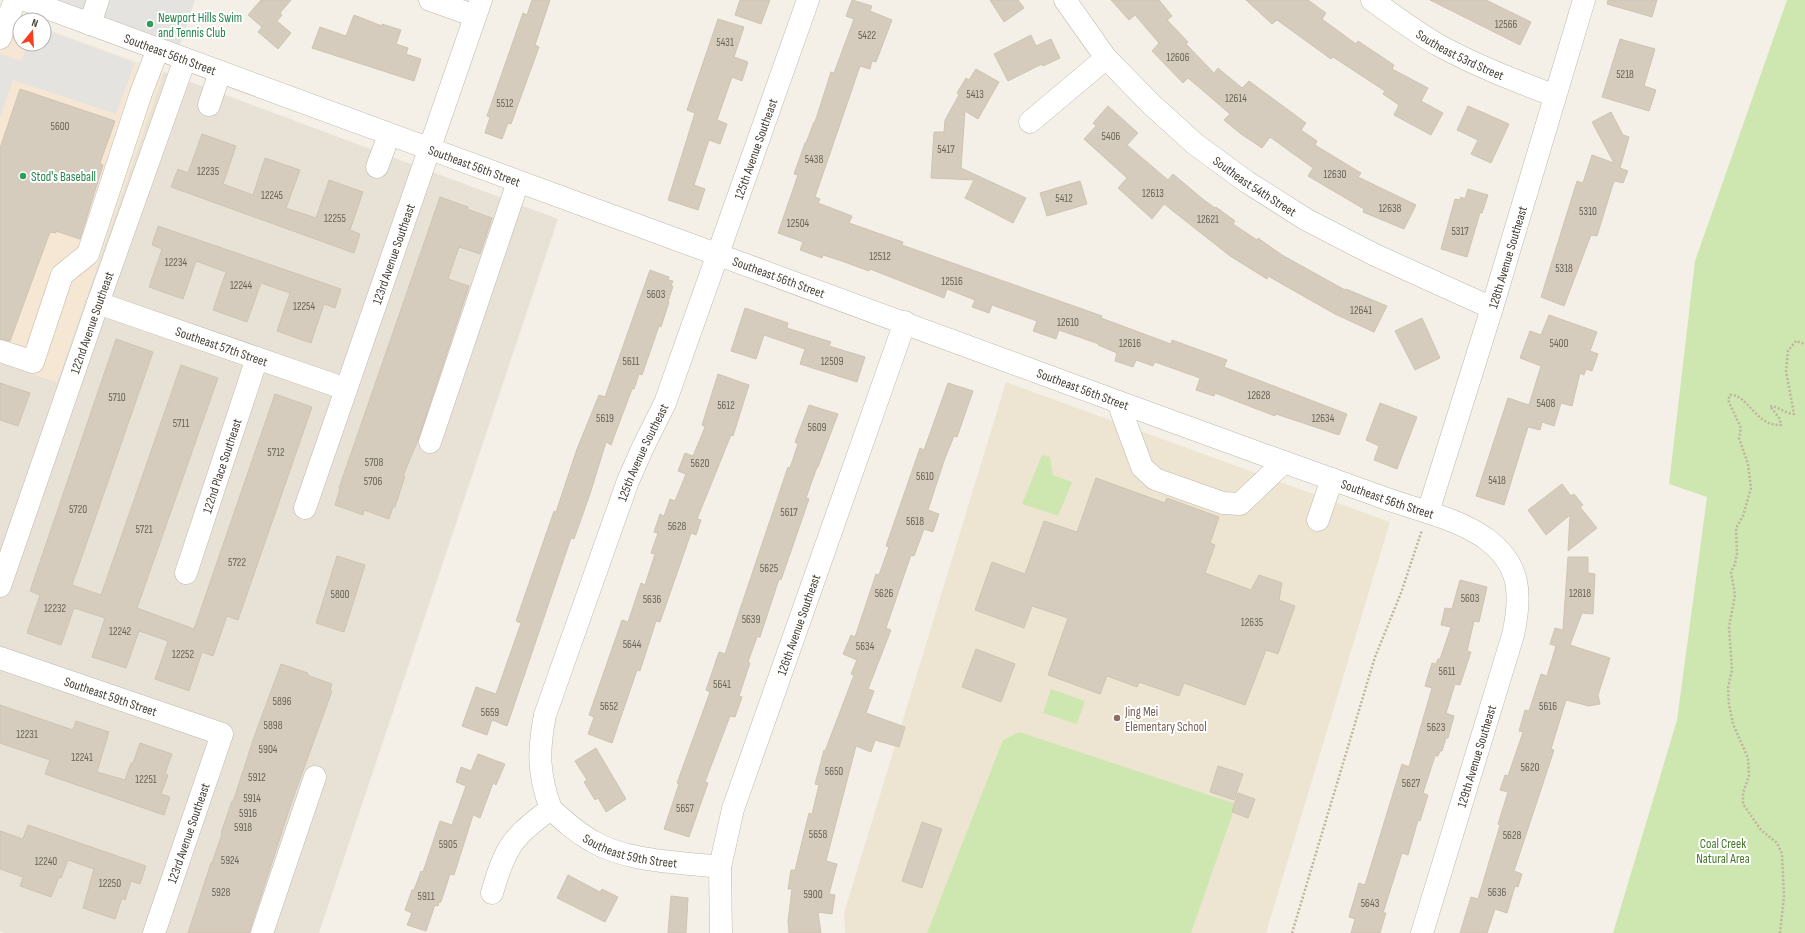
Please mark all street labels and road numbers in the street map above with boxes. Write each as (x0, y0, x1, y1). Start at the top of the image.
street label: Southeast 53rd Street (1413, 26, 1506, 84)
street label: Southeast 56th Street (122, 30, 218, 79)
street label: 125th Avenue Southeast (731, 97, 781, 202)
street label: Southeast 56th Street (426, 142, 522, 191)
street label: Southeast 54th Street (1210, 153, 1299, 220)
street label: 123rd Avenue Southeast (369, 202, 419, 307)
street label: 128th Avenue Southeast (1485, 204, 1531, 310)
street label: Southeast 56th Street (730, 253, 827, 302)
street label: 122nd Avenue Southeast (67, 269, 118, 376)
street label: Southeast 57th Street (173, 323, 270, 370)
street label: Southeast 56th Street (1034, 365, 1131, 414)
street label: 125th Avenue Southeast (614, 401, 672, 503)
street label: 122nd Place Southeast (199, 417, 245, 515)
street label: Southeast 56th Street (1339, 476, 1436, 523)
street label: 126th Avenue Southeast (774, 572, 824, 678)
street label: Southeast 59th Street (62, 674, 159, 720)
street label: 129th Avenue Southeast (1454, 703, 1500, 809)
street label: 123rd Avenue Southeast (164, 781, 214, 886)
street label: Southeast 59th Street (580, 831, 678, 872)

